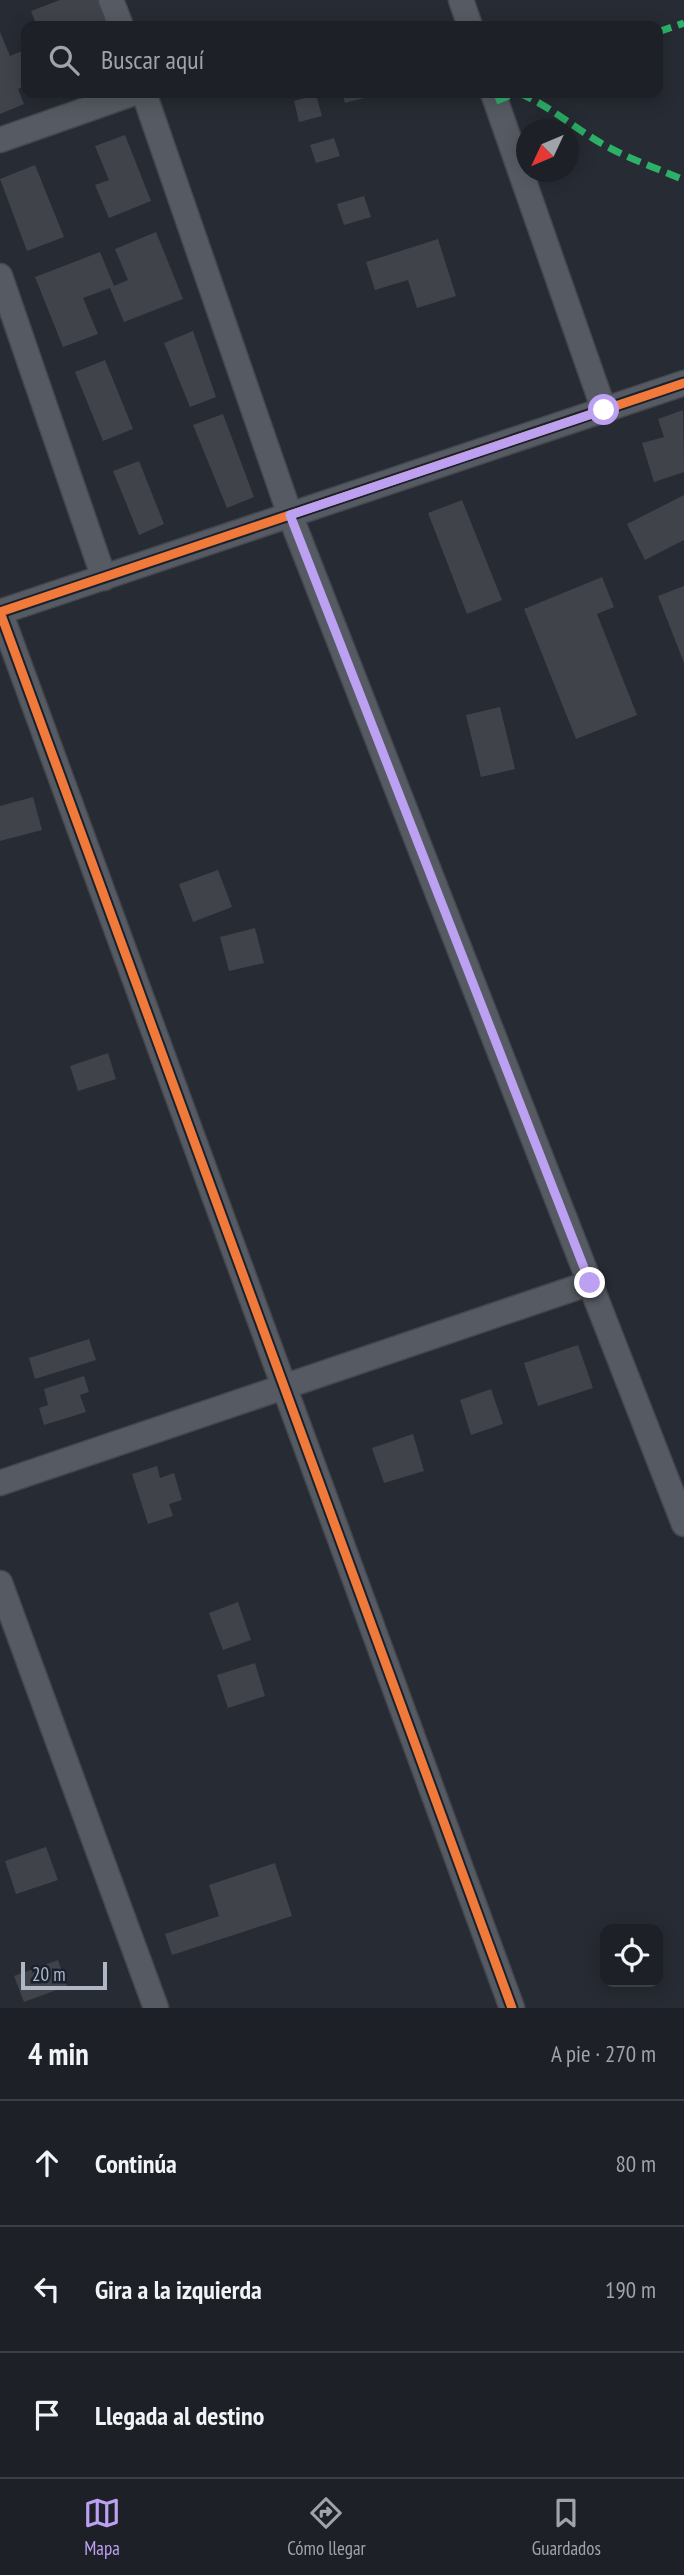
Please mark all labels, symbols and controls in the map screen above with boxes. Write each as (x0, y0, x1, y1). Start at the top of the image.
search box (21, 21, 663, 98)
icon: search (45, 41, 83, 79)
text: Buscar aquí (101, 43, 204, 76)
north arrow (516, 119, 579, 182)
route start (588, 394, 619, 425)
route end (574, 1267, 605, 1298)
map controls (600, 1924, 663, 1987)
button: locate (600, 1924, 663, 1987)
scale bar (21, 1959, 107, 1991)
text: 20 m (32, 1962, 66, 1986)
text: 4 min (28, 2034, 89, 2073)
text: A pie · 270 m (551, 2039, 656, 2068)
icon: ahead (28, 2144, 66, 2182)
text: Continúa (95, 2147, 177, 2180)
text: 80 m (615, 2149, 656, 2178)
icon: left (28, 2270, 66, 2308)
text: Gira a la izquierda (95, 2273, 262, 2306)
text: 190 m (605, 2275, 656, 2304)
icon: arrive (28, 2396, 66, 2434)
text: Llegada al destino (95, 2399, 264, 2432)
tab: Mapa (83, 2494, 121, 2560)
tab: Cómo llegar (287, 2494, 366, 2560)
tab: Guardados (532, 2494, 601, 2560)

